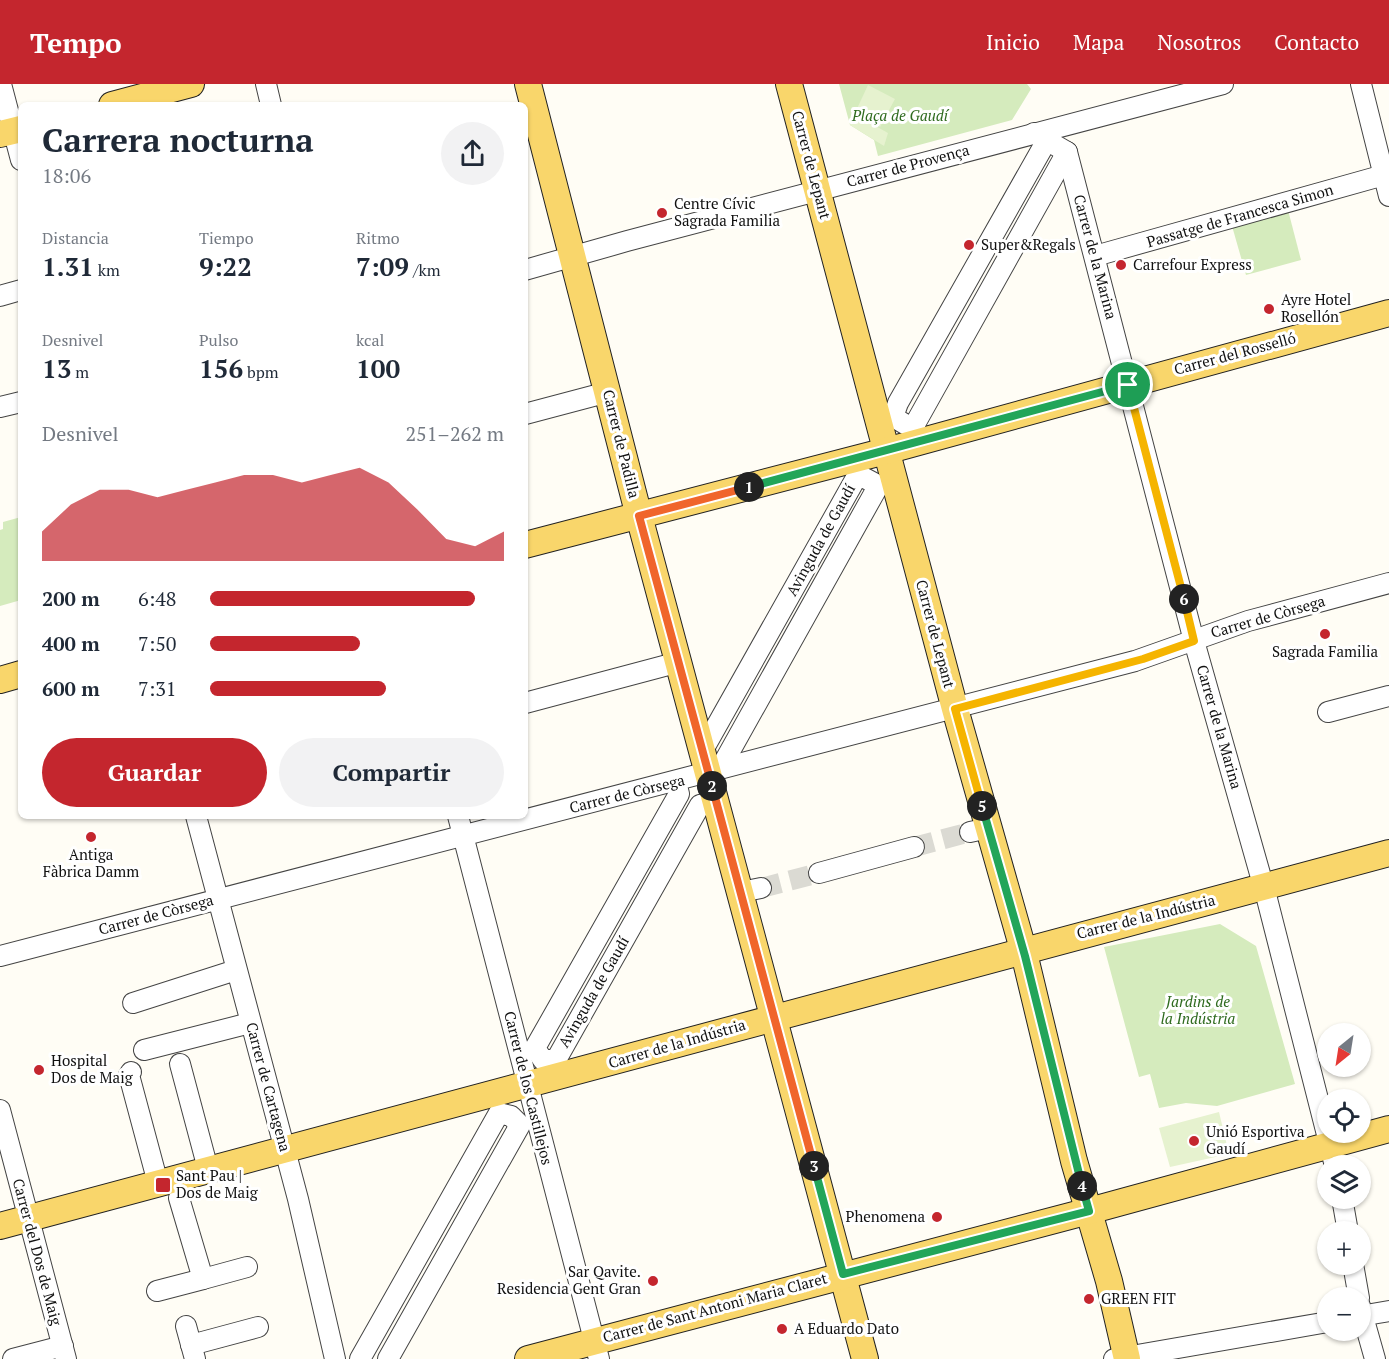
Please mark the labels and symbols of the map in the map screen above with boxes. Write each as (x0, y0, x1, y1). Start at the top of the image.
park label: Plaça de Gaudí (851, 105, 950, 125)
street label: Carrer de Lepant (788, 108, 836, 222)
street label: Carrer de Provença (844, 139, 972, 191)
street label: Passatge de Francesca Simon (1144, 179, 1335, 251)
street label: Carrer de la Marina (1070, 192, 1122, 322)
place label: Centre Cívic Sagrada Familia (674, 193, 781, 230)
marker: Centre Cívic Sagrada Familia (655, 206, 669, 220)
place label: Super&Regals (981, 234, 1076, 254)
marker: Super&Regals (962, 238, 976, 252)
place label: Carrefour Express (1133, 254, 1252, 274)
marker: Carrefour Express (1114, 258, 1128, 272)
place label: Ayre Hotel Rosellón (1281, 289, 1351, 326)
marker: Ayre Hotel Rosellón (1262, 302, 1276, 316)
street label: Carrer del Rosselló (1172, 327, 1298, 379)
pin (1102, 359, 1153, 410)
street label: Carrer de Padilla (599, 387, 645, 501)
pin: 1 (734, 472, 764, 502)
street label: Avinguda de Gaudí (781, 480, 859, 599)
street label: Carrer de Lepant (912, 577, 960, 691)
pin: 6 (1169, 584, 1199, 614)
street label: Carrer de Còrsega (1208, 590, 1328, 642)
marker: Sagrada Familia (1318, 627, 1332, 641)
place label: Sagrada Familia (1272, 641, 1379, 661)
street label: Carrer de la Marina (1193, 662, 1247, 792)
street label: Carrer de Còrsega (567, 769, 687, 817)
pin: 2 (697, 771, 727, 801)
pin: 5 (967, 791, 997, 821)
marker: Antiga Fàbrica Damm (84, 830, 98, 844)
place label: Antiga Fàbrica Damm (43, 844, 139, 881)
street label: Carrer de Còrsega (96, 889, 216, 939)
street label: Carrer de la Indústria (1074, 889, 1217, 943)
street label: Avinguda de Gaudí (553, 932, 633, 1051)
park label: Jardins de la Indústria (1161, 991, 1235, 1028)
street label: Carrer de los Castillejos (500, 1009, 558, 1167)
street label: Carrer de la Indústria (606, 1014, 748, 1072)
street label: Carrer de Cartagena (242, 1020, 296, 1154)
north arrow (1317, 1023, 1371, 1077)
place label: Hospital Dos de Maig (51, 1050, 134, 1087)
marker: Hospital Dos de Maig (32, 1063, 46, 1077)
place label: Unió Esportiva Gaudí (1206, 1121, 1305, 1158)
marker: Unió Esportiva Gaudí (1187, 1134, 1201, 1148)
pin: 3 (799, 1151, 829, 1181)
place label: Sant Pau | Dos de Maig (176, 1165, 259, 1202)
pin: 4 (1067, 1171, 1097, 1201)
street label: Carrer del Dos de Maig (9, 1176, 67, 1328)
marker: Sant Pau | Dos de Maig (154, 1176, 172, 1194)
place label: Phenomena (846, 1206, 925, 1226)
marker: Phenomena (930, 1210, 944, 1224)
place label: Sar Qavite. Residencia Gent Gran (497, 1261, 641, 1298)
street label: Carrer de Sant Antoni Maria Claret (600, 1267, 830, 1347)
marker: Sar Qavite. Residencia Gent Gran (646, 1274, 660, 1288)
place label: GREEN FIT (1101, 1288, 1176, 1308)
marker: GREEN FIT (1082, 1292, 1096, 1306)
place label: A Eduardo Dato (794, 1318, 899, 1338)
marker: A Eduardo Dato (775, 1322, 789, 1336)

